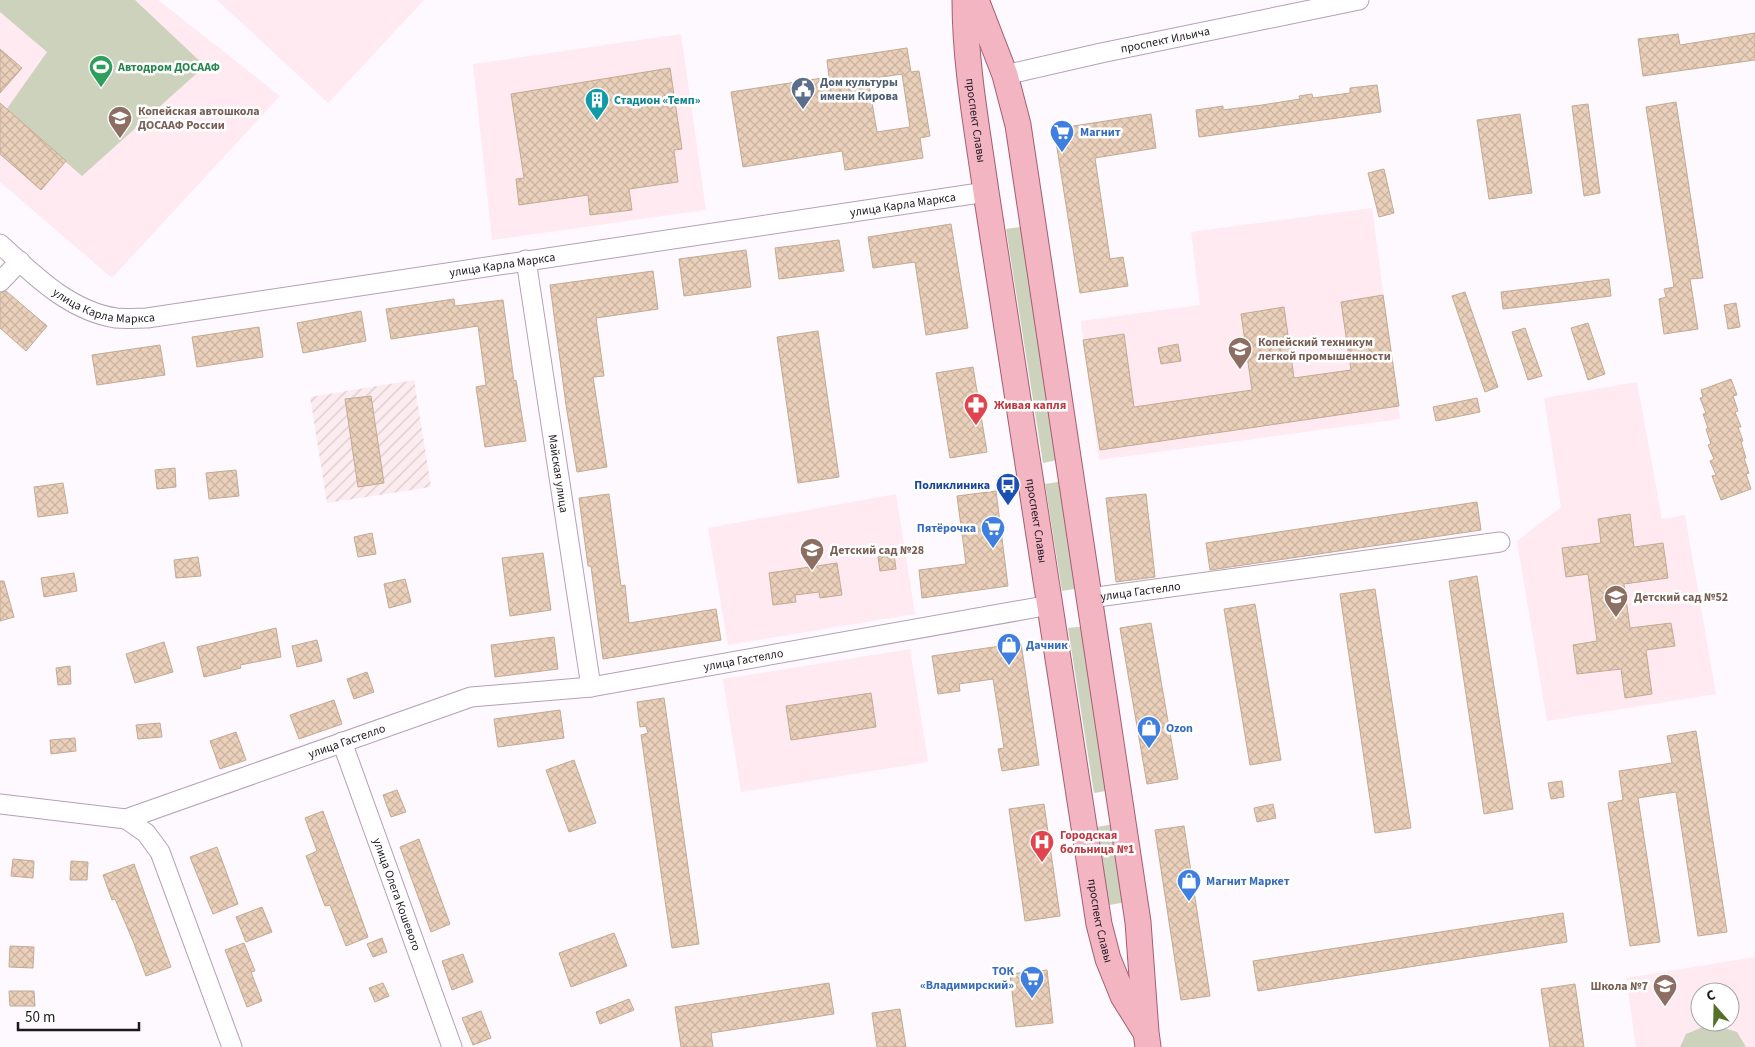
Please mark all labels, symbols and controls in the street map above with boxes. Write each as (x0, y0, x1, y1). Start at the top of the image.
street label: проспект Ильича (1119, 23, 1211, 58)
sports icon: Автодром ДОСААФ (88, 54, 114, 88)
place label: Автодром ДОСААФ (117, 59, 220, 76)
place label: Дом культуры имени Кирова (820, 74, 898, 105)
public building icon: Дом культуры имени Кирова (790, 76, 816, 110)
street label: проспект Славы (961, 77, 990, 164)
building icon: Стадион «Темп» (584, 87, 610, 121)
place label: Стадион «Темп» (614, 92, 701, 109)
place label: Копейская автошкола ДОСААФ России (138, 103, 260, 134)
school or university icon: Копейская автошкола ДОСААФ России (107, 105, 133, 139)
supermarket icon: Магнит (1049, 119, 1075, 153)
place label: Магнит (1080, 124, 1121, 141)
street label: улица Карла Маркса (849, 189, 957, 221)
street label: улица Карла Маркса (448, 249, 557, 281)
street label: улица Карла Маркса (49, 284, 156, 328)
place label: Копейский техникум легкой промышенности (1258, 334, 1391, 365)
school or university icon: Копейский техникум легкой промышенности (1227, 336, 1253, 370)
pharmacy icon: Живая капля (963, 392, 989, 426)
place label: Живая капля (994, 397, 1066, 414)
street label: Майская улица (544, 433, 572, 514)
bus stop icon: Поликлиника (995, 472, 1021, 506)
place label: Поликлиника (914, 477, 990, 494)
street label: проспект Славы (1021, 478, 1051, 564)
supermarket icon: Пятёрочка (980, 515, 1006, 549)
place label: Пятёрочка (917, 520, 976, 537)
school or university icon: Детский сад №28 (799, 537, 825, 571)
place label: Детский сад №28 (830, 542, 924, 559)
street label: улица Гастелло (1099, 578, 1182, 605)
school or university icon: Детский сад №52 (1603, 584, 1629, 618)
place label: Детский сад №52 (1634, 589, 1728, 606)
shop icon: Дачник (996, 632, 1022, 666)
place label: Дачник (1026, 637, 1068, 654)
street label: улица Гастелло (702, 645, 785, 676)
shop icon: Ozon (1136, 715, 1162, 749)
street label: улица Гастелло (306, 720, 388, 763)
place label: Ozon (1166, 720, 1193, 737)
place label: Городская больница №1 (1060, 827, 1134, 858)
hospital icon: Городская больница №1 (1029, 829, 1055, 863)
street label: улица Олега Кошевого (368, 836, 425, 953)
shop icon: Магнит Маркет (1176, 868, 1202, 902)
place label: Магнит Маркет (1206, 873, 1290, 890)
street label: проспект Славы (1083, 878, 1117, 965)
place label: ТОК «Владимирский» (920, 963, 1015, 994)
supermarket icon: ТОК «Владимирский» (1019, 965, 1045, 999)
school or university icon: Школа №7 (1652, 973, 1678, 1007)
place label: Школа №7 (1591, 978, 1648, 995)
north arrow (1690, 982, 1740, 1032)
text: С (1704, 985, 1718, 1007)
scale bar (18, 1000, 139, 1032)
text: 50 m (25, 1007, 55, 1028)

